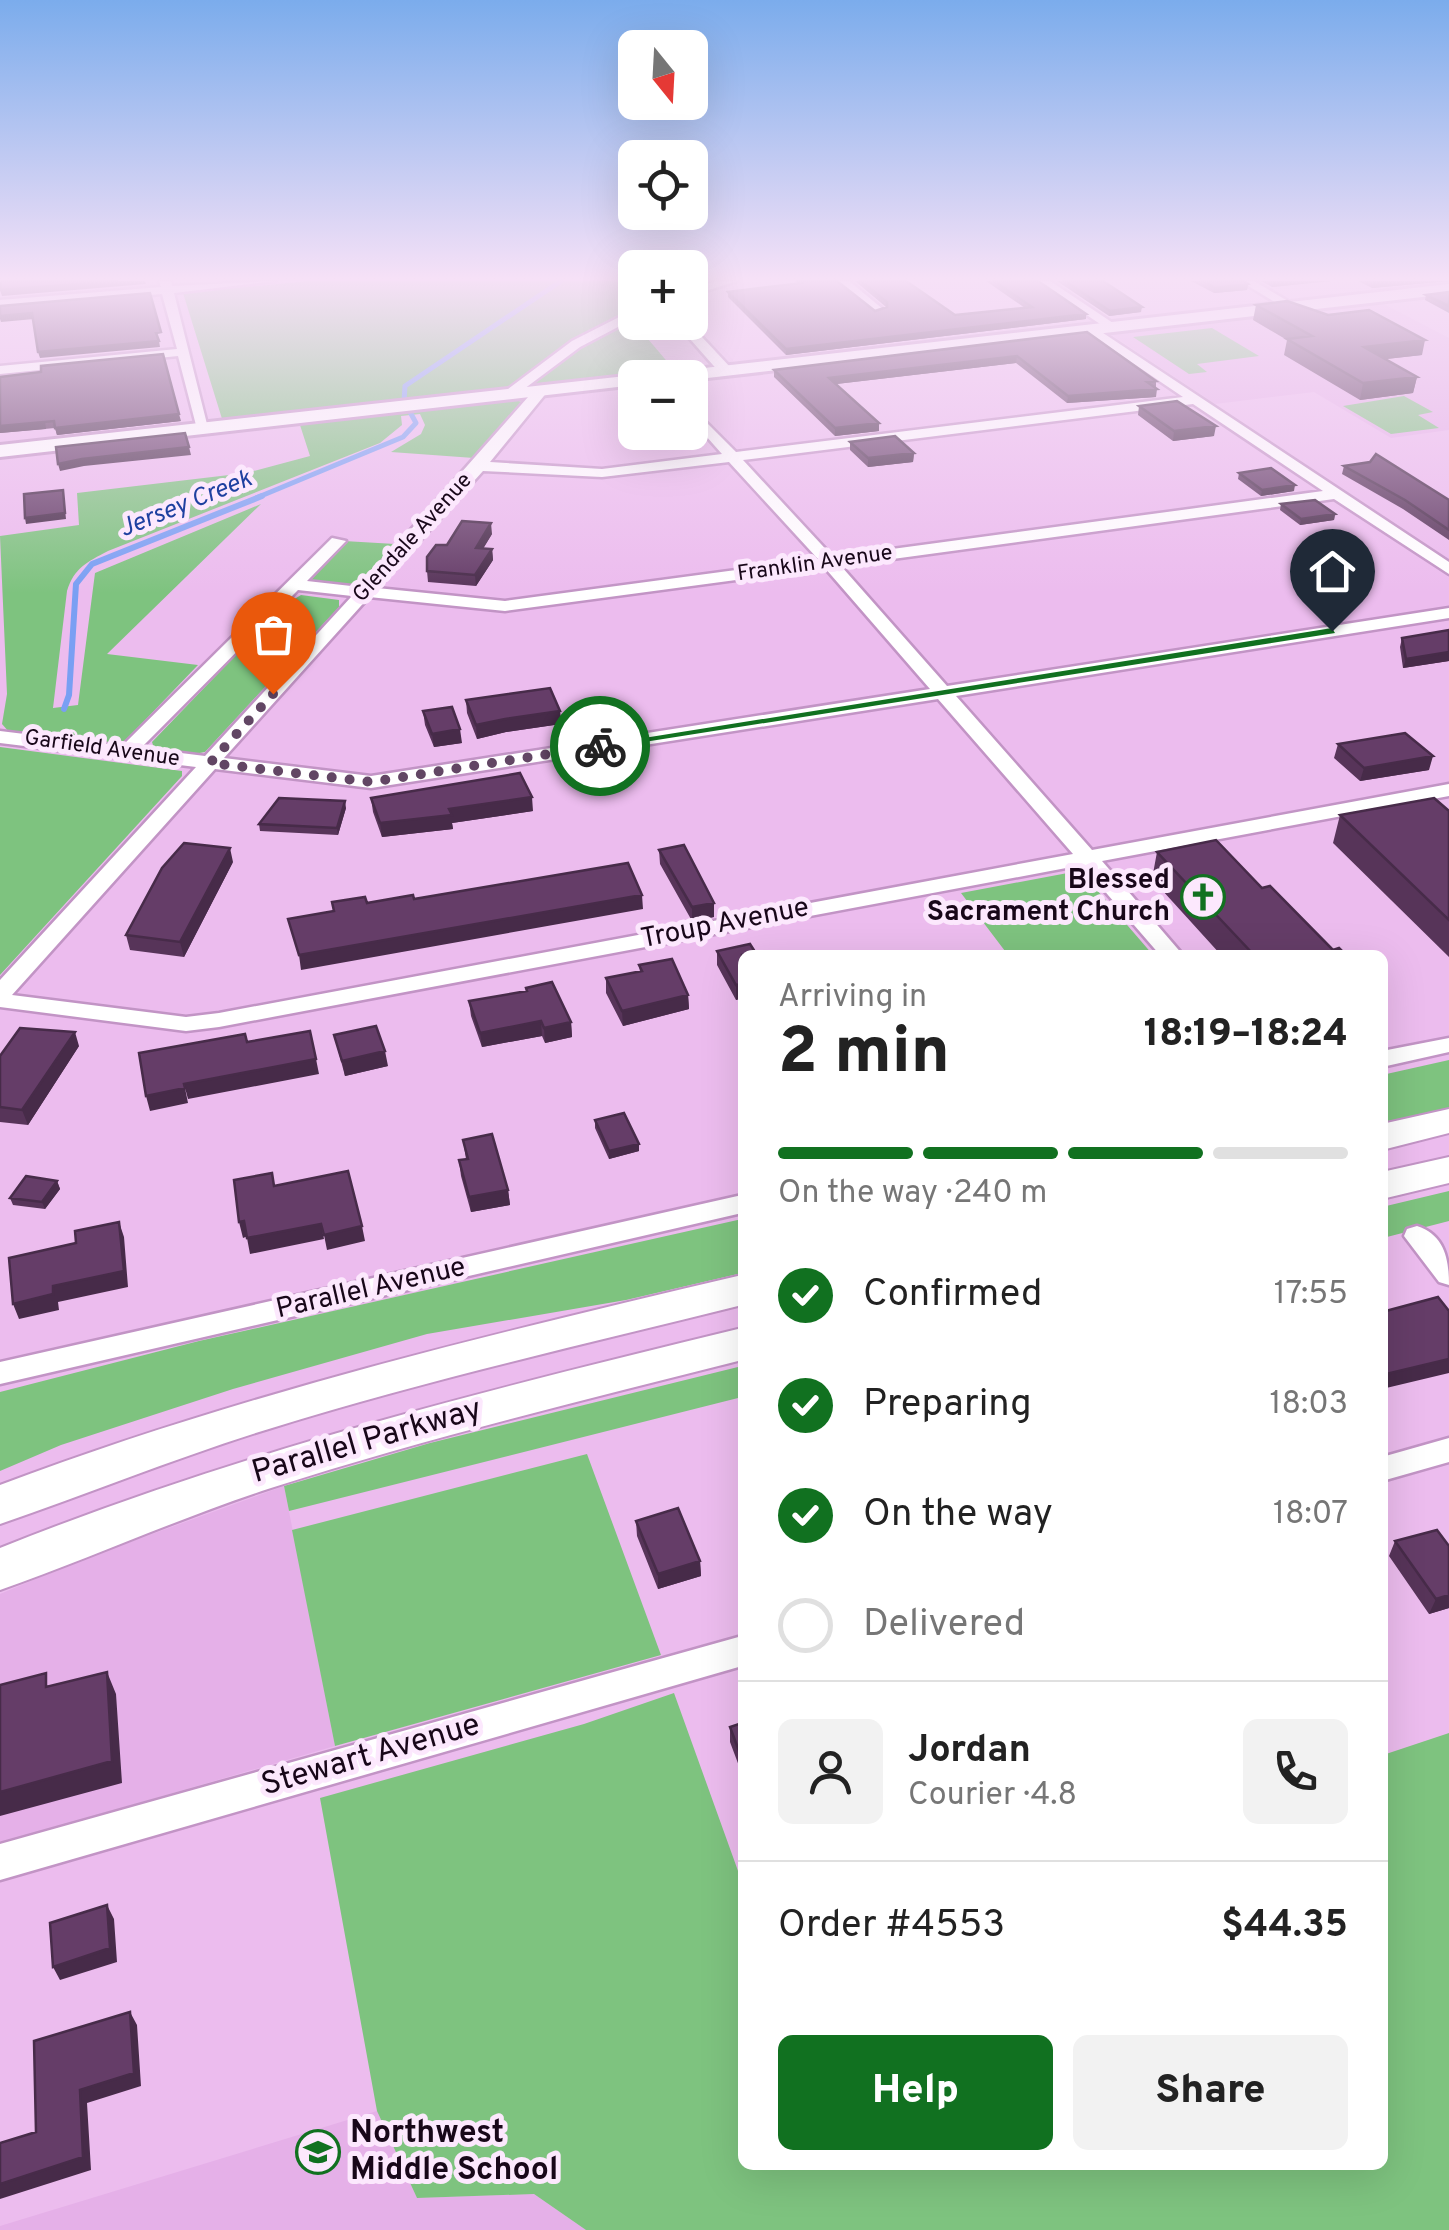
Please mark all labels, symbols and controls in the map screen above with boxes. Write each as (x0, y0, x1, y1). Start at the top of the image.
north arrow (618, 30, 708, 120)
map controls (618, 30, 708, 450)
button: locate (618, 140, 708, 230)
button: + (618, 250, 708, 340)
button: − (618, 360, 708, 450)
water label: Jersey Creek (115, 463, 258, 546)
street label: Glendale Avenue (348, 468, 478, 608)
pin (1290, 529, 1375, 632)
street label: Franklin Avenue (736, 540, 894, 588)
icon: home (1305, 544, 1360, 599)
pin (231, 592, 316, 695)
icon: bag (246, 607, 301, 662)
courier (550, 696, 650, 796)
icon: bike (573, 719, 628, 774)
street label: Garfield Avenue (23, 725, 181, 773)
place label: Blessed Sacrament Church (927, 863, 1170, 931)
church icon: Blessed Sacrament Church (1180, 874, 1226, 920)
street label: Troup Avenue (638, 890, 812, 958)
text: Arriving in (778, 978, 927, 1018)
text: 18:19–18:24 (1144, 1011, 1348, 1060)
text: 2 min (778, 1014, 950, 1096)
text: On the way · 240 m (778, 1174, 1047, 1214)
street label: Parallel Avenue (273, 1250, 469, 1328)
icon: check (778, 1268, 833, 1323)
text: Confirmed (863, 1271, 1042, 1320)
text: 17:55 (1274, 1275, 1348, 1315)
icon: check (778, 1378, 833, 1433)
text: Preparing (863, 1381, 1032, 1430)
text: 18:03 (1270, 1385, 1348, 1425)
street label: Parallel Parkway (248, 1390, 486, 1494)
icon: check (778, 1488, 833, 1543)
text: On the way (863, 1491, 1053, 1540)
text: 18:07 (1273, 1495, 1348, 1535)
text: Delivered (863, 1601, 1025, 1650)
street label: Stewart Avenue (257, 1706, 485, 1806)
button: person (778, 1719, 883, 1824)
button: phone (1243, 1719, 1348, 1824)
text: Jordan (908, 1727, 1031, 1776)
text: Courier · 4.8 (908, 1776, 1077, 1816)
text: Order #4553 (778, 1902, 1005, 1951)
text: $44.35 (1221, 1902, 1348, 1951)
button: Help (778, 2035, 1053, 2150)
button: Share (1073, 2035, 1348, 2150)
place label: Northwest Middle School (350, 2114, 558, 2191)
school or university icon: Northwest Middle School (295, 2129, 341, 2175)

